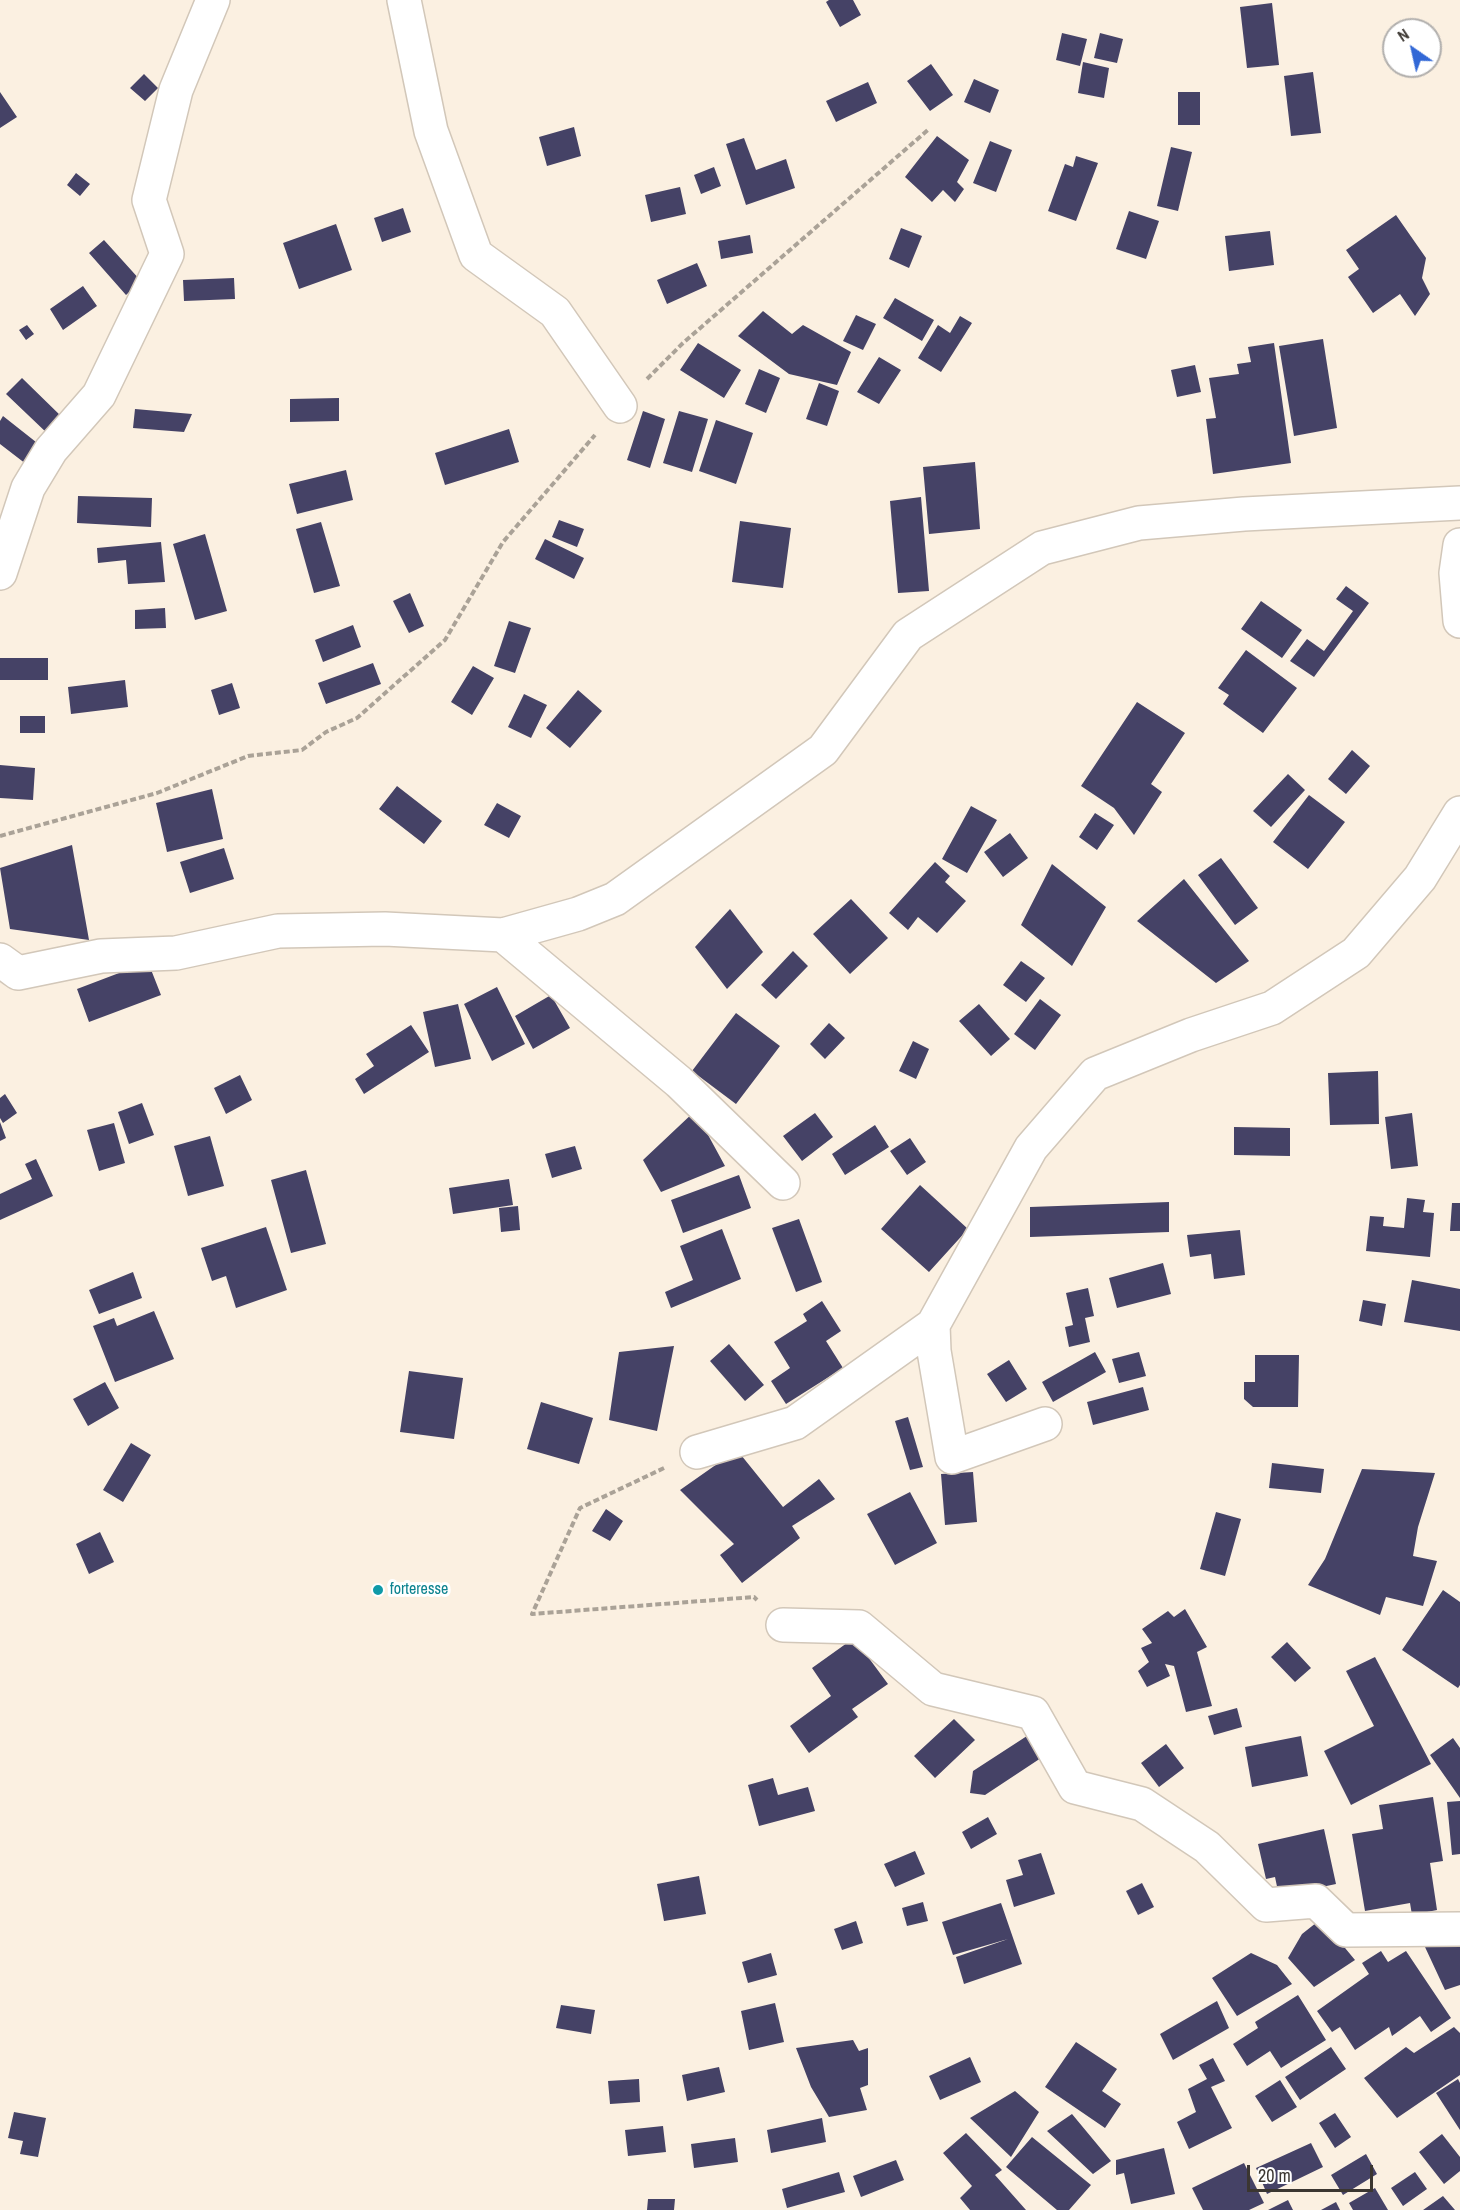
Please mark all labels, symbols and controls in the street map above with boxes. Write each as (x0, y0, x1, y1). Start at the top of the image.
north arrow (1382, 18, 1442, 78)
text: N (1393, 23, 1413, 47)
place label: forteresse (390, 1580, 448, 1600)
marker: forteresse (371, 1583, 385, 1597)
scale bar (1250, 2153, 1376, 2191)
text: 20 m (1258, 2163, 1291, 2188)

